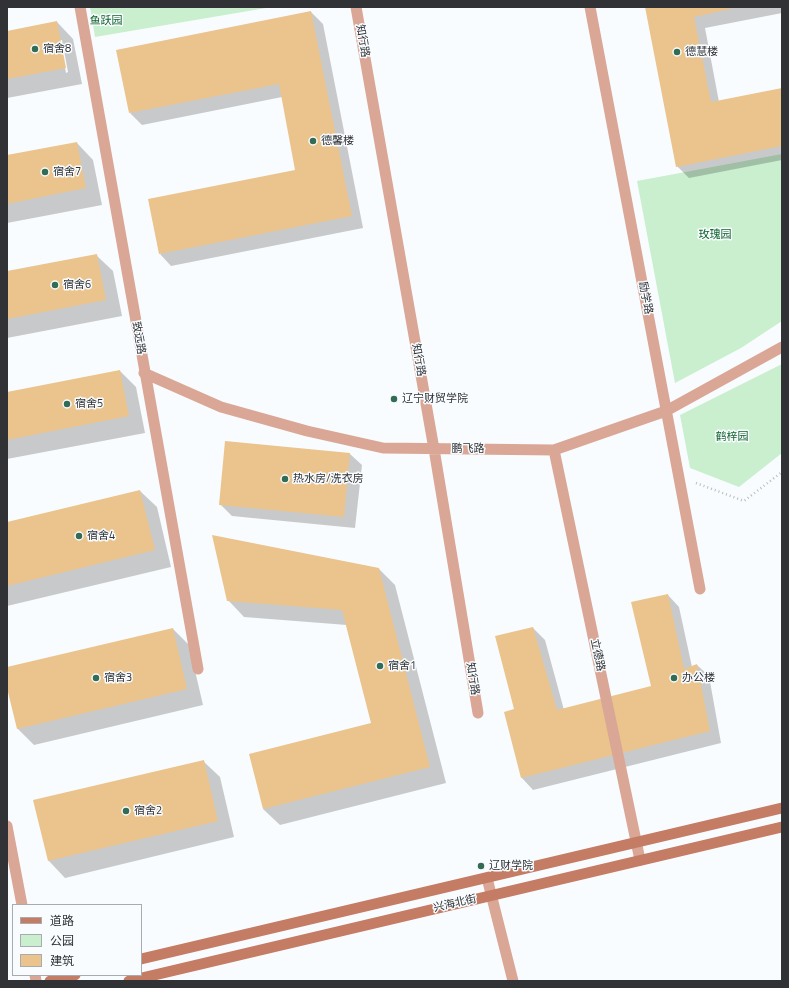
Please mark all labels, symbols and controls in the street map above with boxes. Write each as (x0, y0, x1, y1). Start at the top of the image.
park label: 鱼跃园 (90, 14, 122, 28)
street label: 知行路 (353, 24, 371, 58)
place label: 宿舍8 (43, 42, 71, 56)
marker: 宿舍8 (30, 44, 40, 54)
place label: 德慧楼 (685, 45, 718, 59)
marker: 德慧楼 (672, 47, 682, 57)
place label: 德馨楼 (321, 134, 354, 148)
marker: 德馨楼 (308, 136, 318, 146)
place label: 宿舍7 (53, 165, 81, 179)
marker: 宿舍7 (40, 167, 50, 177)
park label: 玫瑰园 (699, 228, 731, 242)
place label: 宿舍6 (63, 278, 91, 292)
marker: 宿舍6 (50, 280, 60, 290)
street label: 励学路 (635, 281, 655, 315)
street label: 致远路 (129, 321, 147, 355)
street label: 知行路 (409, 343, 427, 377)
place label: 辽宁财贸学院 (402, 392, 468, 406)
marker: 辽宁财贸学院 (389, 394, 399, 404)
place label: 宿舍5 (75, 397, 103, 411)
marker: 宿舍5 (62, 399, 72, 409)
park label: 鹤梓园 (716, 430, 748, 444)
street label: 鹏飞路 (452, 442, 484, 456)
place label: 热水房/洗衣房 (293, 472, 364, 486)
marker: 热水房/洗衣房 (280, 474, 290, 484)
place label: 宿舍4 (87, 529, 115, 543)
marker: 宿舍4 (74, 531, 84, 541)
street label: 立德路 (587, 637, 607, 673)
place label: 宿舍1 (388, 659, 416, 673)
marker: 宿舍1 (375, 661, 385, 671)
street label: 知行路 (463, 662, 481, 696)
place label: 宿舍3 (104, 671, 132, 685)
place label: 办公楼 (682, 671, 715, 685)
marker: 宿舍3 (91, 673, 101, 683)
marker: 办公楼 (669, 673, 679, 683)
place label: 宿舍2 (134, 804, 162, 818)
marker: 宿舍2 (121, 806, 131, 816)
place label: 辽财学院 (489, 859, 533, 873)
marker: 辽财学院 (476, 861, 486, 871)
street label: 兴海北街 (432, 893, 478, 915)
legend (12, 904, 142, 976)
text: 道路 (50, 911, 74, 930)
text: 公园 (50, 931, 74, 950)
text: 建筑 (50, 951, 74, 970)

